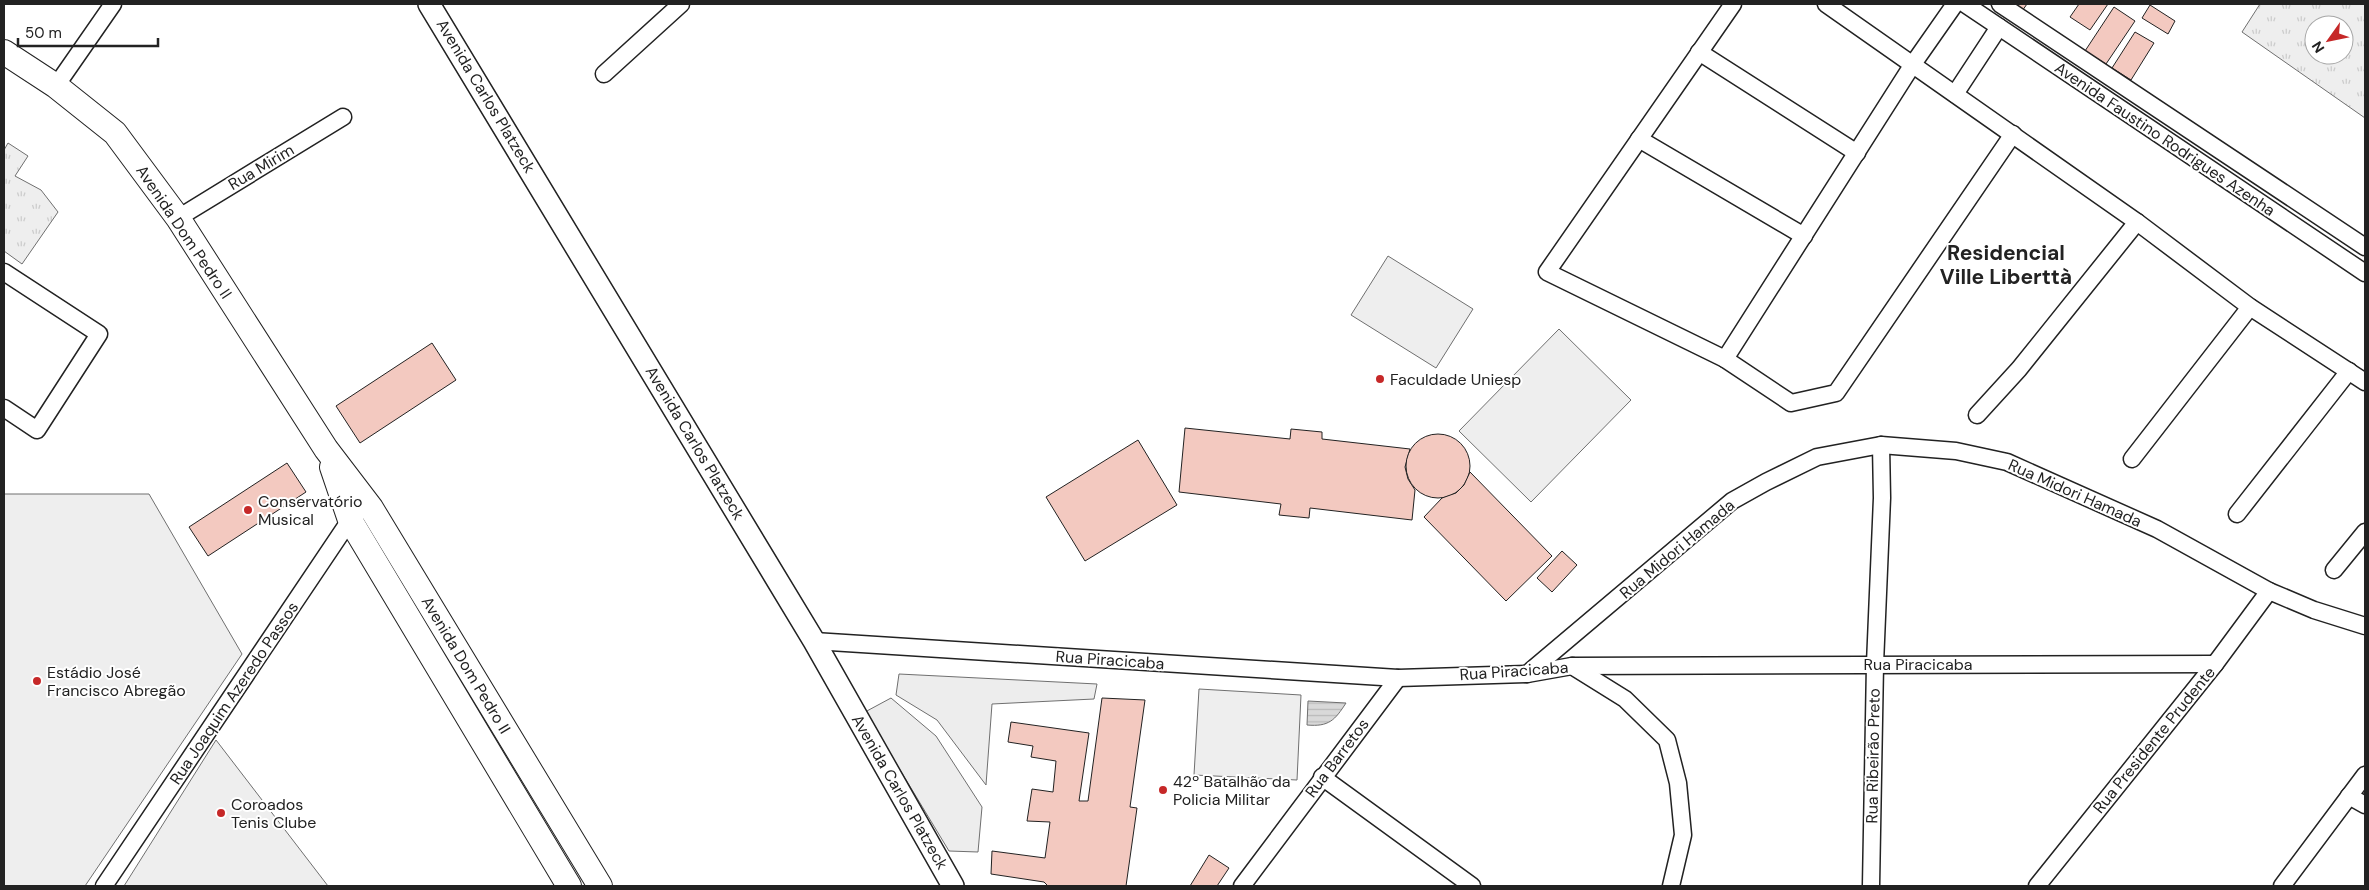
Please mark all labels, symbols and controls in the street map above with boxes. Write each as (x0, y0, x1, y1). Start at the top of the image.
scale bar (18, 15, 158, 47)
street label: Avenida Carlos Platzeck (432, 15, 540, 177)
north arrow (2304, 15, 2354, 65)
text: 50 m (25, 23, 62, 43)
text: N (2308, 38, 2328, 56)
street label: Avenida Faustino Rodrigues Azenha (2051, 57, 2279, 221)
street label: Rua Mirim (224, 139, 298, 195)
street label: Avenida Dom Pedro II (131, 161, 237, 303)
district label: Residencial Ville Liberttà (1940, 239, 2072, 291)
street label: Avenida Carlos Platzeck (641, 362, 749, 524)
place label: Faculdade Uniesp (1390, 369, 1521, 390)
marker: Faculdade Uniesp (1374, 373, 1386, 385)
street label: Rua Midori Hamada (2005, 454, 2145, 532)
place label: Conservatório Musical (258, 491, 362, 530)
street label: Rua Midori Hamada (1615, 495, 1739, 603)
marker: Conservatório Musical (242, 504, 254, 516)
street label: Avenida Dom Pedro II (417, 592, 515, 738)
street label: Rua Joaquim Azeredo Passos (165, 598, 303, 788)
street label: Rua Piracicaba (1055, 646, 1165, 674)
street label: Rua Piracicaba (1864, 654, 1972, 675)
street label: Rua Piracicaba (1459, 657, 1569, 685)
place label: Estádio José Francisco Abregão (47, 662, 186, 701)
street label: Rua Presidente Prudente (2088, 662, 2220, 818)
marker: Estádio José Francisco Abregão (31, 675, 43, 687)
street label: Rua Ribeirão Preto (1861, 688, 1885, 824)
street label: Avenida Carlos Platzeck (847, 711, 953, 873)
street label: Rua Barretos (1300, 714, 1374, 802)
place label: 42º Batalhão da Policia Militar (1173, 771, 1291, 810)
marker: 42º Batalhão da Policia Militar (1157, 784, 1169, 796)
place label: Coroados Tenis Clube (231, 794, 316, 833)
marker: Coroados Tenis Clube (215, 807, 227, 819)

